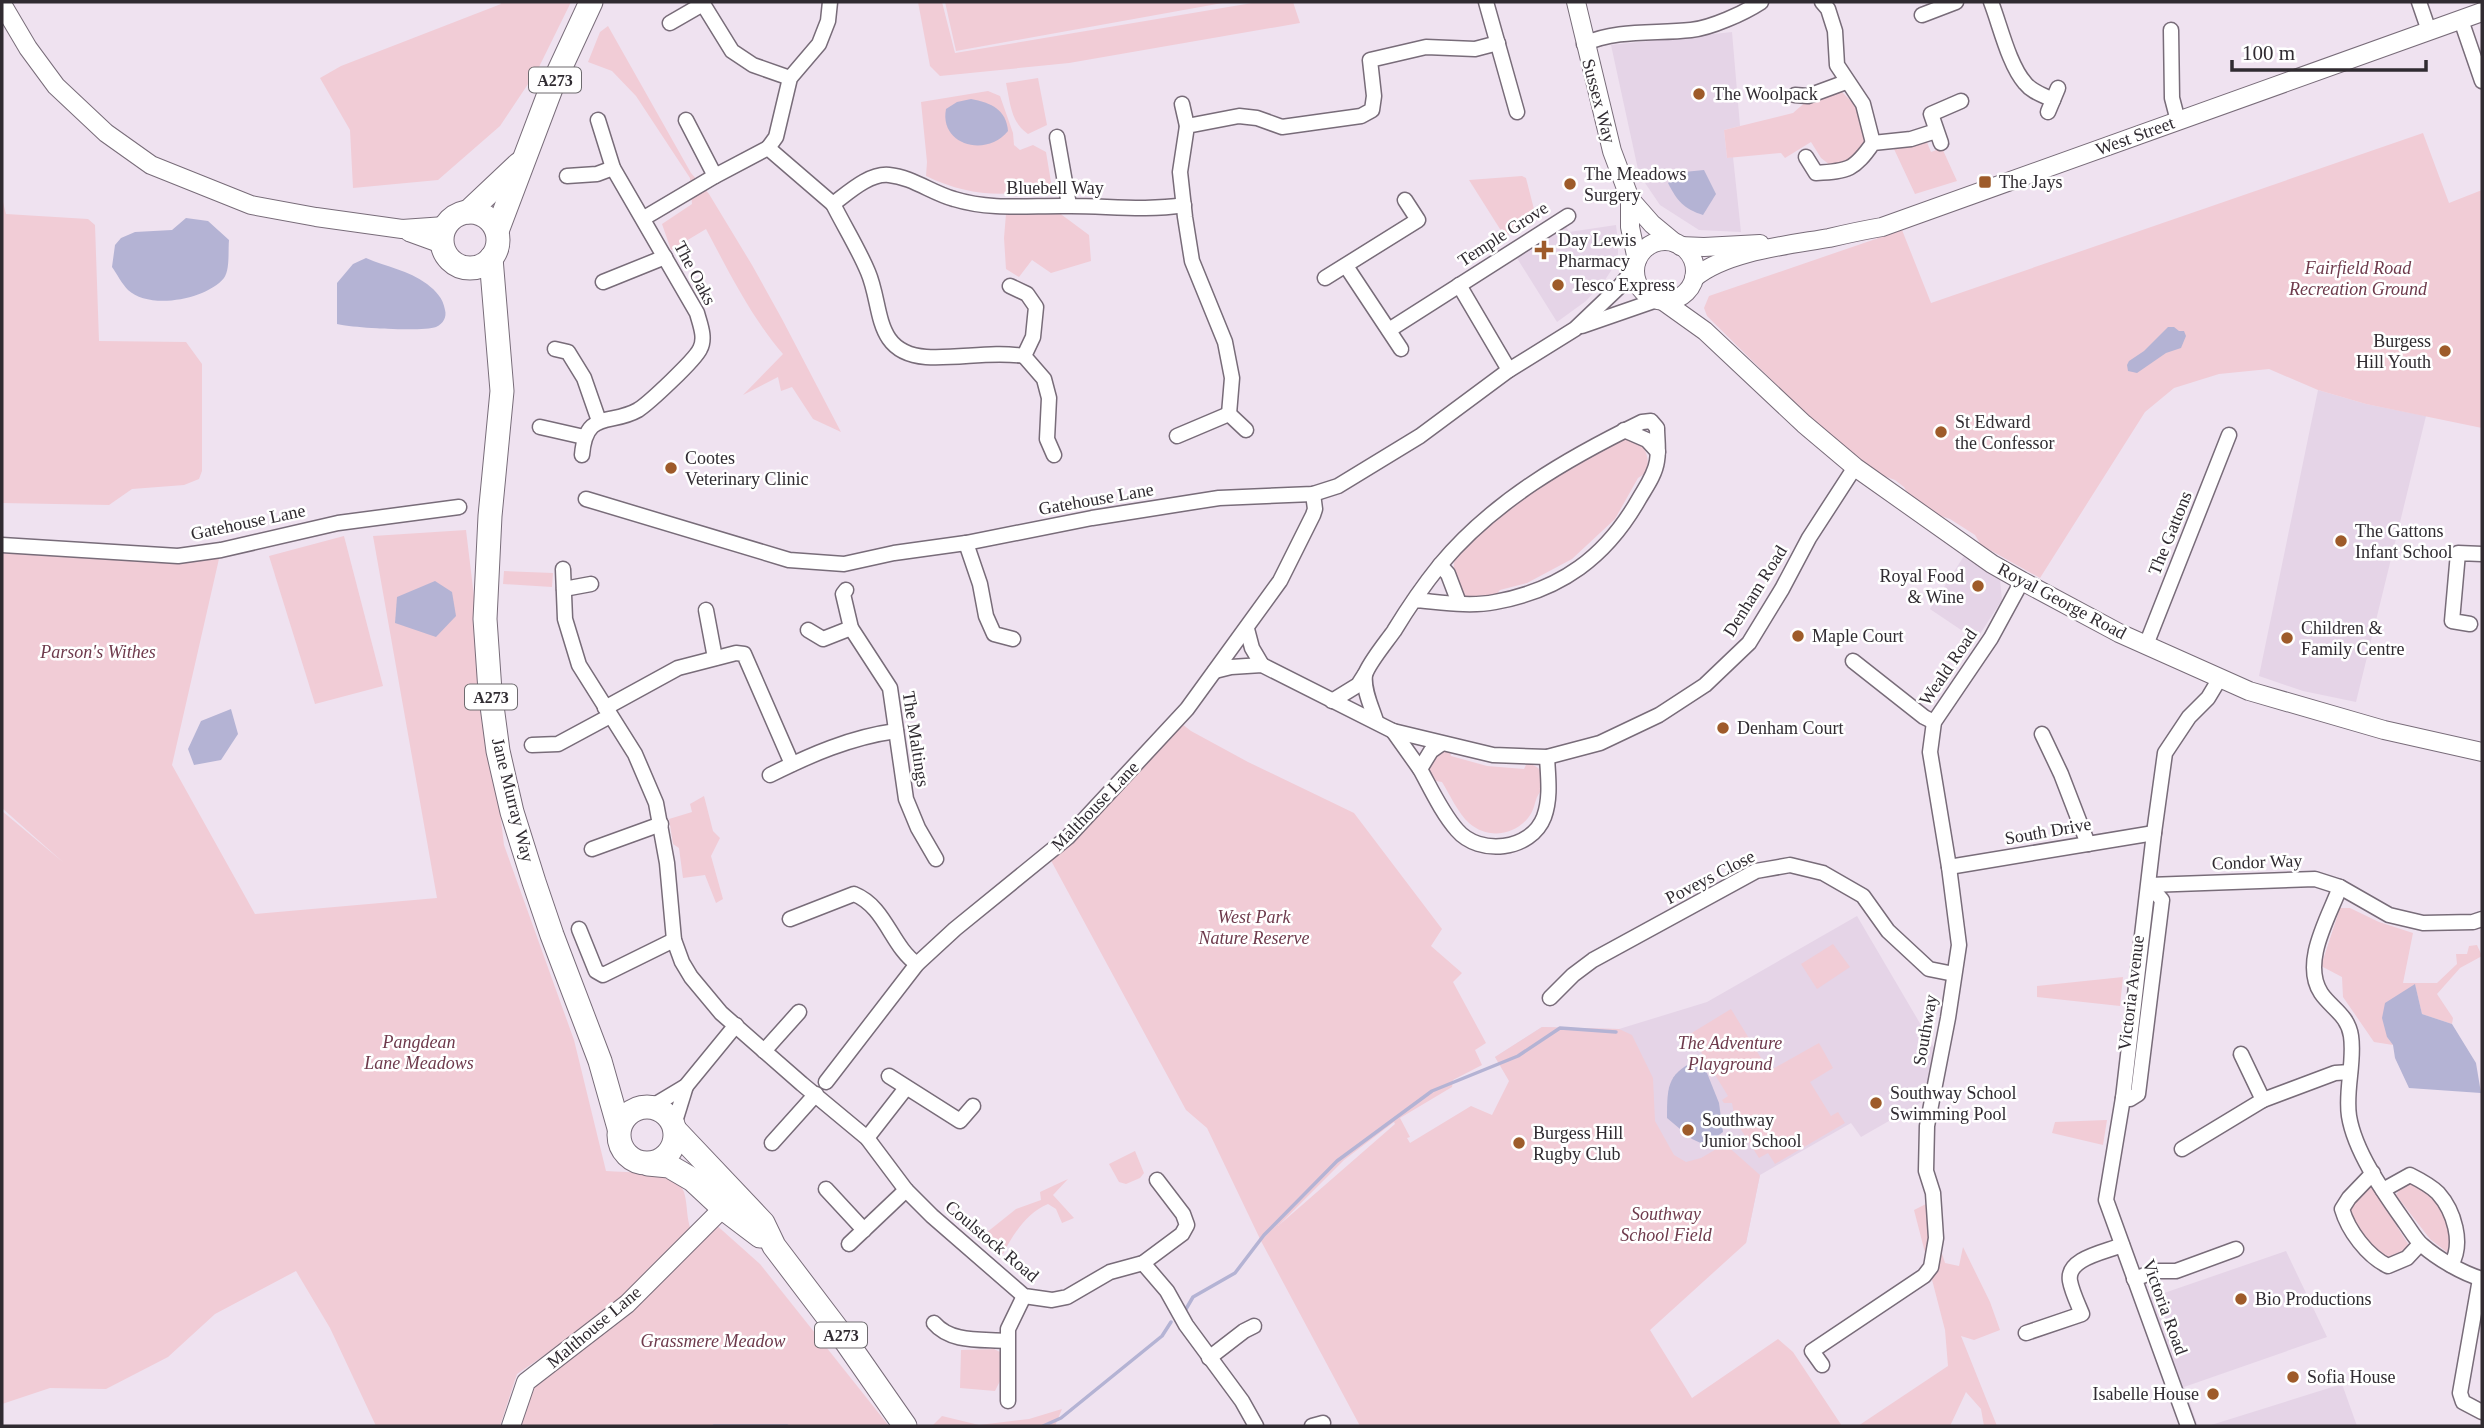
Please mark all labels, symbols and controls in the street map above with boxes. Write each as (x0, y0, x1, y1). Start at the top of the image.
scale bar (2232, 28, 2426, 72)
text: 100 m (2242, 41, 2295, 65)
street label: Sussex Way (1578, 57, 1620, 145)
road number: A273 (529, 68, 581, 92)
place label: The Woolpack (1713, 84, 1818, 104)
marker: The Woolpack (1691, 86, 1707, 102)
street label: West Street (2093, 113, 2177, 159)
place label: The Meadows Surgery (1584, 164, 1686, 205)
place label: The Jays (1999, 172, 2062, 192)
marker: The Jays (1977, 174, 1993, 190)
marker: The Meadows Surgery (1562, 176, 1578, 192)
street label: Bluebell Way (1006, 178, 1104, 198)
street label: Temple Grove (1454, 198, 1552, 270)
place label: Day Lewis Pharmacy (1558, 230, 1636, 271)
street label: The Oaks (670, 238, 720, 308)
marker: Day Lewis Pharmacy (1536, 242, 1552, 258)
park label: Fairfield Road Recreation Ground (2288, 258, 2428, 299)
place label: Tesco Express (1572, 275, 1675, 295)
marker: Tesco Express (1550, 277, 1566, 293)
place label: Burgess Hill Youth (2356, 331, 2431, 372)
marker: Burgess Hill Youth (2437, 343, 2453, 359)
place label: St Edward the Confessor (1955, 412, 2054, 453)
marker: St Edward the Confessor (1933, 424, 1949, 440)
place label: Cootes Veterinary Clinic (685, 448, 808, 489)
marker: Cootes Veterinary Clinic (663, 460, 679, 476)
street label: Gatehouse Lane (1037, 479, 1155, 519)
street label: The Gattons (2144, 488, 2196, 578)
street label: Gatehouse Lane (189, 500, 307, 544)
place label: The Gattons Infant School (2355, 521, 2452, 562)
marker: The Gattons Infant School (2333, 533, 2349, 549)
street label: Denham Road (1719, 542, 1791, 640)
street label: Royal George Road (1994, 559, 2130, 643)
place label: Royal Food & Wine (1879, 566, 1964, 607)
marker: Royal Food & Wine (1970, 578, 1986, 594)
place label: Children & Family Centre (2301, 618, 2404, 659)
street label: Weald Road (1915, 625, 1981, 709)
place label: Maple Court (1812, 626, 1904, 646)
marker: Maple Court (1790, 628, 1806, 644)
marker: Children & Family Centre (2279, 630, 2295, 646)
park label: Parson's Withes (39, 642, 156, 662)
road number: A273 (465, 684, 517, 710)
street label: The Maltings (899, 690, 933, 788)
place label: Denham Court (1737, 718, 1843, 738)
marker: Denham Court (1715, 720, 1731, 736)
street label: Jane Murray Way (488, 736, 538, 864)
street label: Malthouse Lane (1047, 757, 1143, 855)
street label: South Drive (2003, 814, 2093, 848)
street label: Poveys Close (1662, 846, 1758, 908)
street label: Condor Way (2211, 850, 2303, 874)
park label: West Park Nature Reserve (1198, 907, 1309, 948)
street label: Victoria Avenue (2114, 934, 2148, 1052)
street label: Southway (1909, 993, 1941, 1067)
park label: Pangdean Lane Meadows (363, 1032, 474, 1073)
park label: The Adventure Playground (1678, 1033, 1782, 1074)
place label: Southway School Swimming Pool (1890, 1083, 2017, 1124)
marker: Southway School Swimming Pool (1868, 1095, 1884, 1111)
place label: Southway Junior School (1702, 1110, 1802, 1151)
marker: Southway Junior School (1680, 1122, 1696, 1138)
place label: Burgess Hill Rugby Club (1533, 1123, 1623, 1164)
marker: Burgess Hill Rugby Club (1511, 1135, 1527, 1151)
street label: Coulstock Road (941, 1196, 1043, 1286)
park label: Southway School Field (1620, 1204, 1713, 1245)
street label: Victoria Road (2138, 1256, 2192, 1358)
street label: Malthouse Lane (543, 1282, 645, 1372)
place label: Bio Productions (2255, 1289, 2372, 1309)
marker: Bio Productions (2233, 1291, 2249, 1307)
road number: A273 (815, 1322, 867, 1348)
park label: Grassmere Meadow (641, 1331, 785, 1351)
place label: Sofia House (2307, 1367, 2396, 1387)
marker: Sofia House (2285, 1369, 2301, 1385)
place label: Isabelle House (2093, 1384, 2199, 1404)
marker: Isabelle House (2205, 1386, 2221, 1402)

